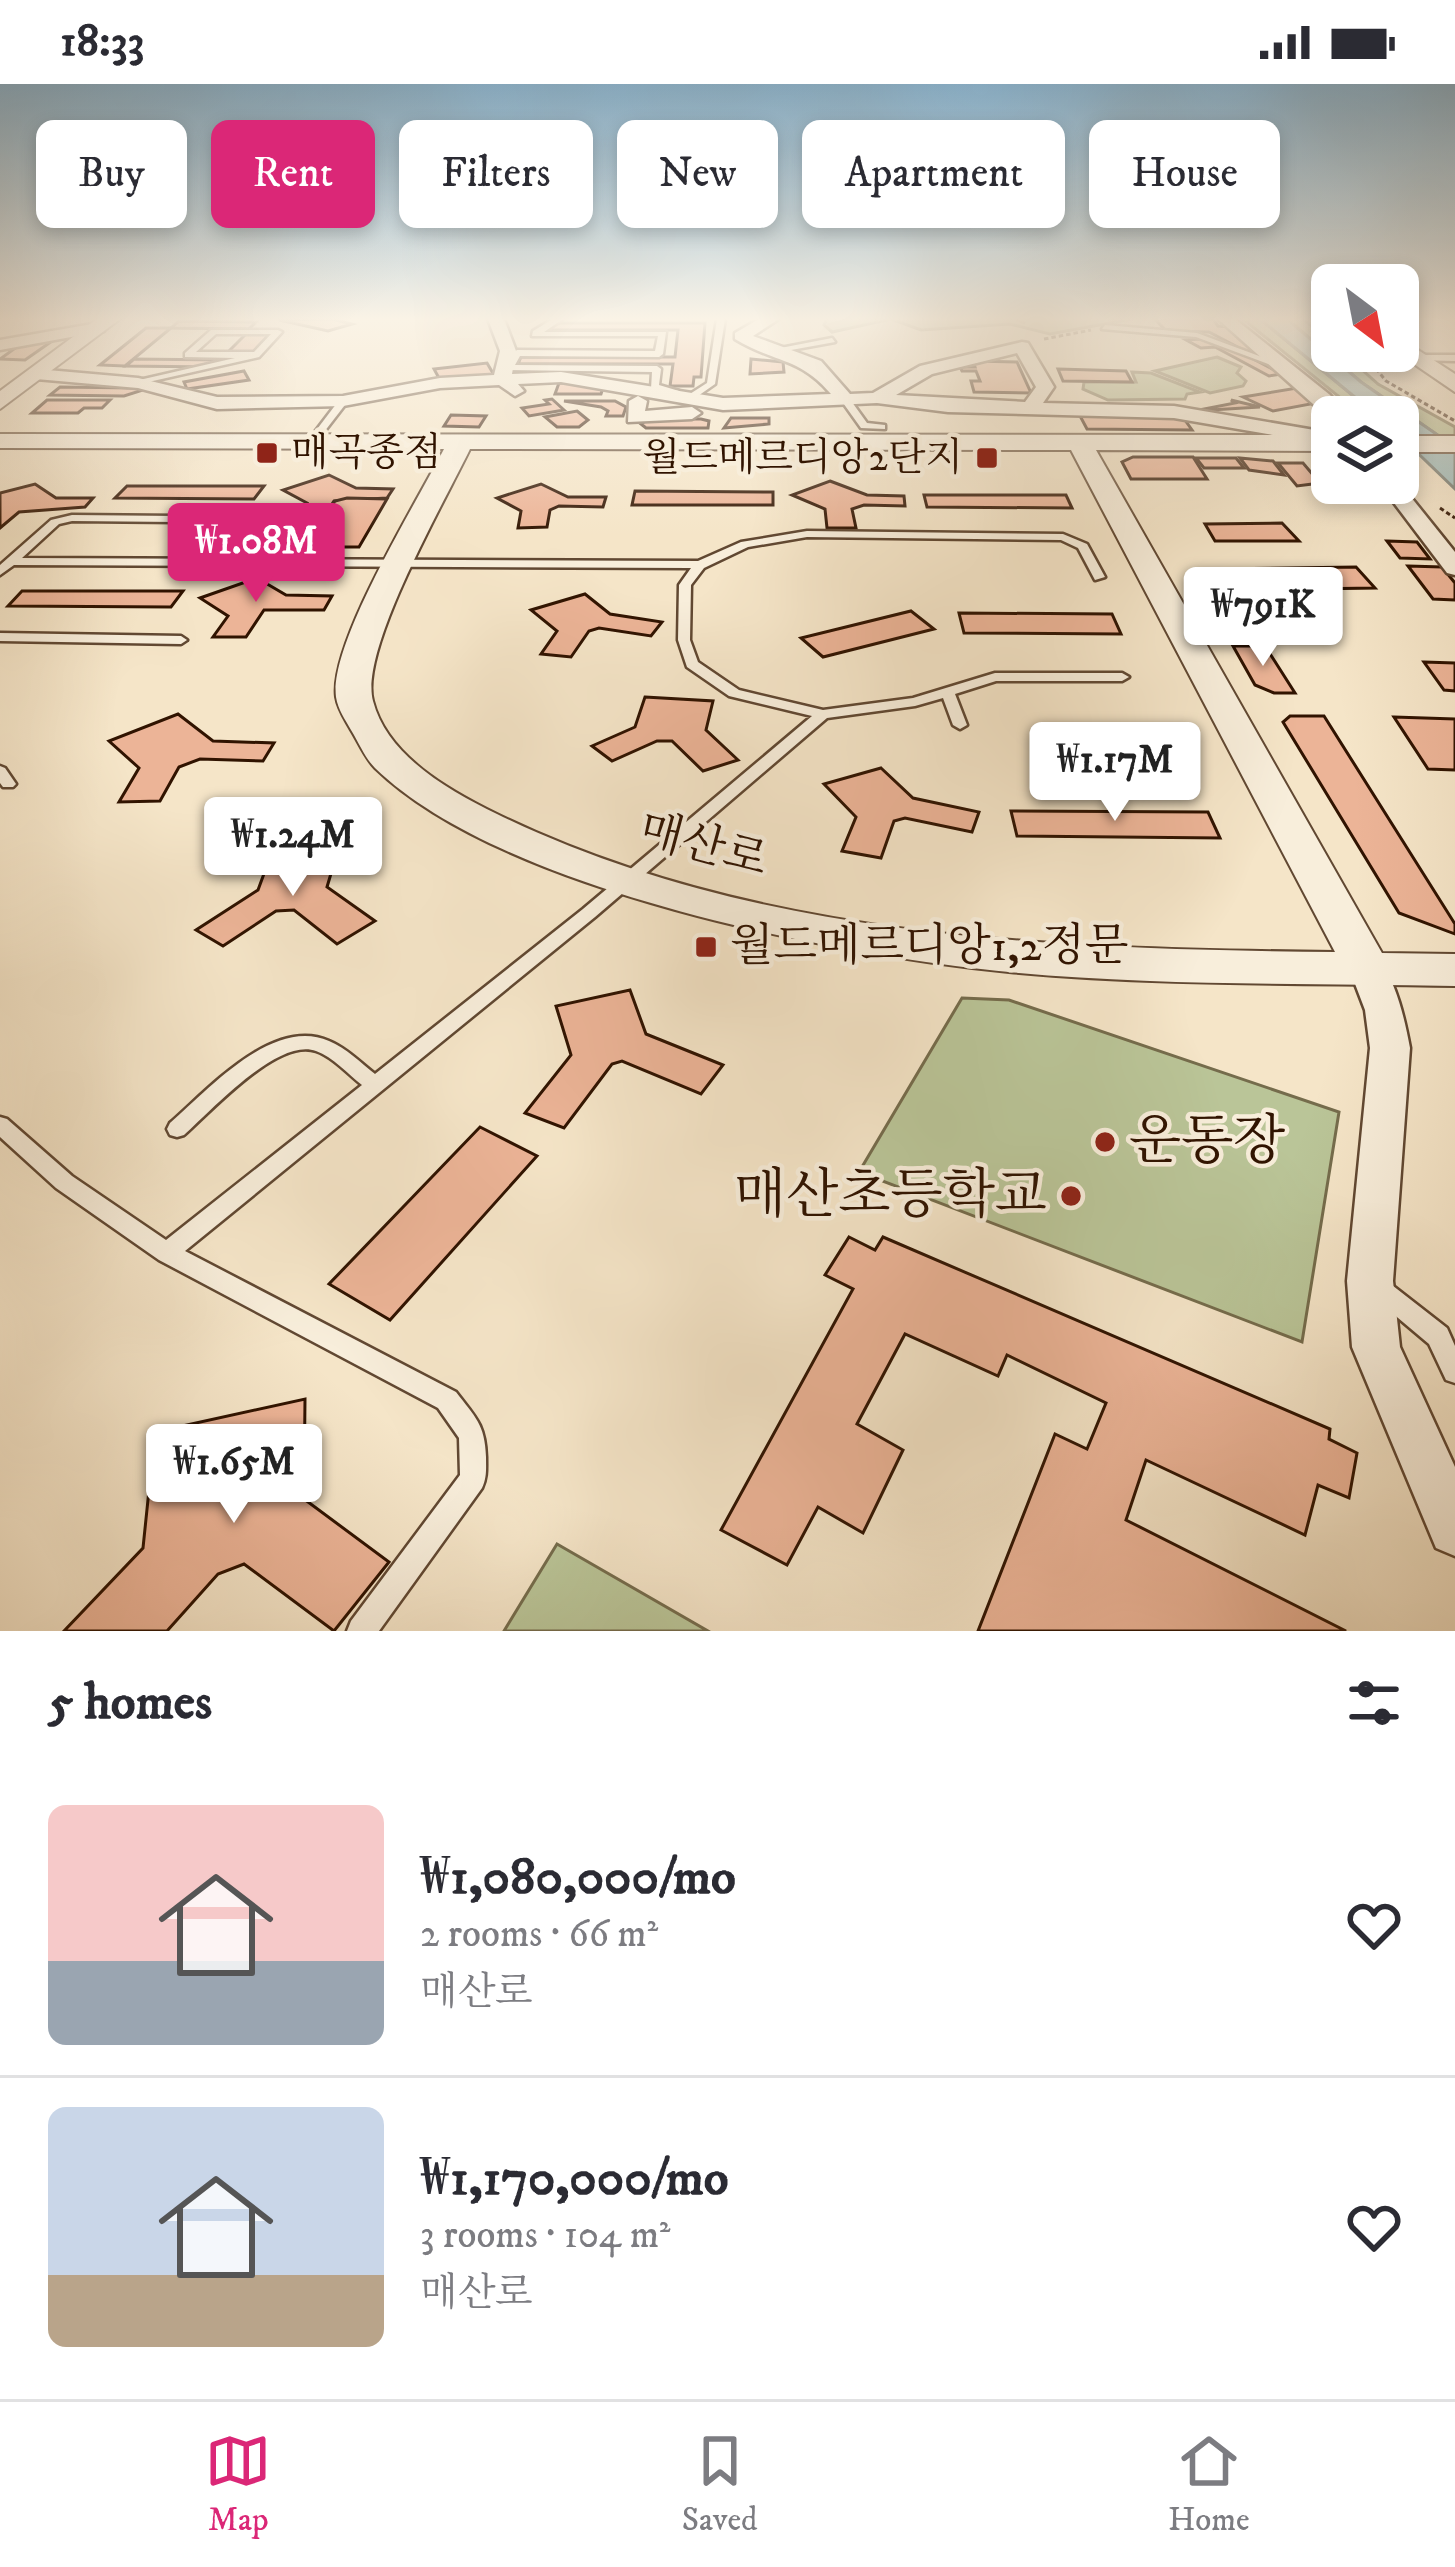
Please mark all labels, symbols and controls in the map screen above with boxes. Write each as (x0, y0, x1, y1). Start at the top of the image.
text: 18:33 (60, 14, 144, 70)
chip: Buy (36, 120, 187, 228)
chip: Rent (211, 120, 375, 228)
chip: Filters (399, 120, 593, 228)
chip: New (617, 120, 778, 228)
chip: Apartment (802, 120, 1065, 228)
chip: House (1089, 120, 1280, 228)
north arrow (1311, 264, 1419, 372)
map controls (1311, 264, 1419, 504)
button: layers (1311, 396, 1419, 504)
place label: 매곡종점 (291, 429, 442, 478)
place label: 월드메르디앙2단지 (642, 434, 963, 483)
marker: 매곡종점 (254, 440, 280, 466)
marker: 월드메르디앙2단지 (974, 445, 1000, 471)
pin: ₩1.08M (158, 503, 354, 605)
text: ₩1.08M (195, 517, 317, 566)
pin: ₩791K (1179, 567, 1347, 669)
text: ₩791K (1211, 581, 1315, 630)
pin: ₩1.17M (1017, 722, 1213, 824)
text: ₩1.17M (1056, 736, 1174, 785)
pin: ₩1.24M (195, 797, 391, 899)
street label: 매산로 (633, 802, 773, 890)
text: ₩1.24M (231, 811, 355, 860)
place label: 월드메르디앙1,2정문 (730, 919, 1129, 975)
marker: 월드메르디앙1,2정문 (693, 934, 719, 960)
place label: 운동장 (1129, 1109, 1286, 1176)
marker: 운동장 (1092, 1129, 1118, 1155)
place label: 매산초등학교 (734, 1163, 1047, 1230)
marker: 매산초등학교 (1058, 1183, 1084, 1209)
pin: ₩1.65M (136, 1424, 332, 1526)
text: ₩1.65M (173, 1438, 295, 1487)
icon: filters (1341, 1670, 1407, 1736)
text: 5 homes (48, 1671, 212, 1735)
text: ₩1,080,000/mo (420, 1846, 736, 1910)
icon: home (144, 1853, 288, 1997)
icon: heart (1341, 1892, 1407, 1958)
text: 2 rooms · 66 m² (420, 1910, 658, 1959)
text: 매산로 (420, 1968, 533, 2017)
text: ₩1,170,000/mo (420, 2147, 728, 2211)
icon: home (144, 2155, 288, 2299)
icon: heart (1341, 2194, 1407, 2260)
text: 3 rooms · 104 m² (420, 2211, 670, 2260)
text: 매산로 (420, 2269, 533, 2318)
tab: Map (205, 2428, 271, 2541)
tab: Saved (682, 2428, 758, 2541)
tab: Home (1168, 2428, 1250, 2541)

